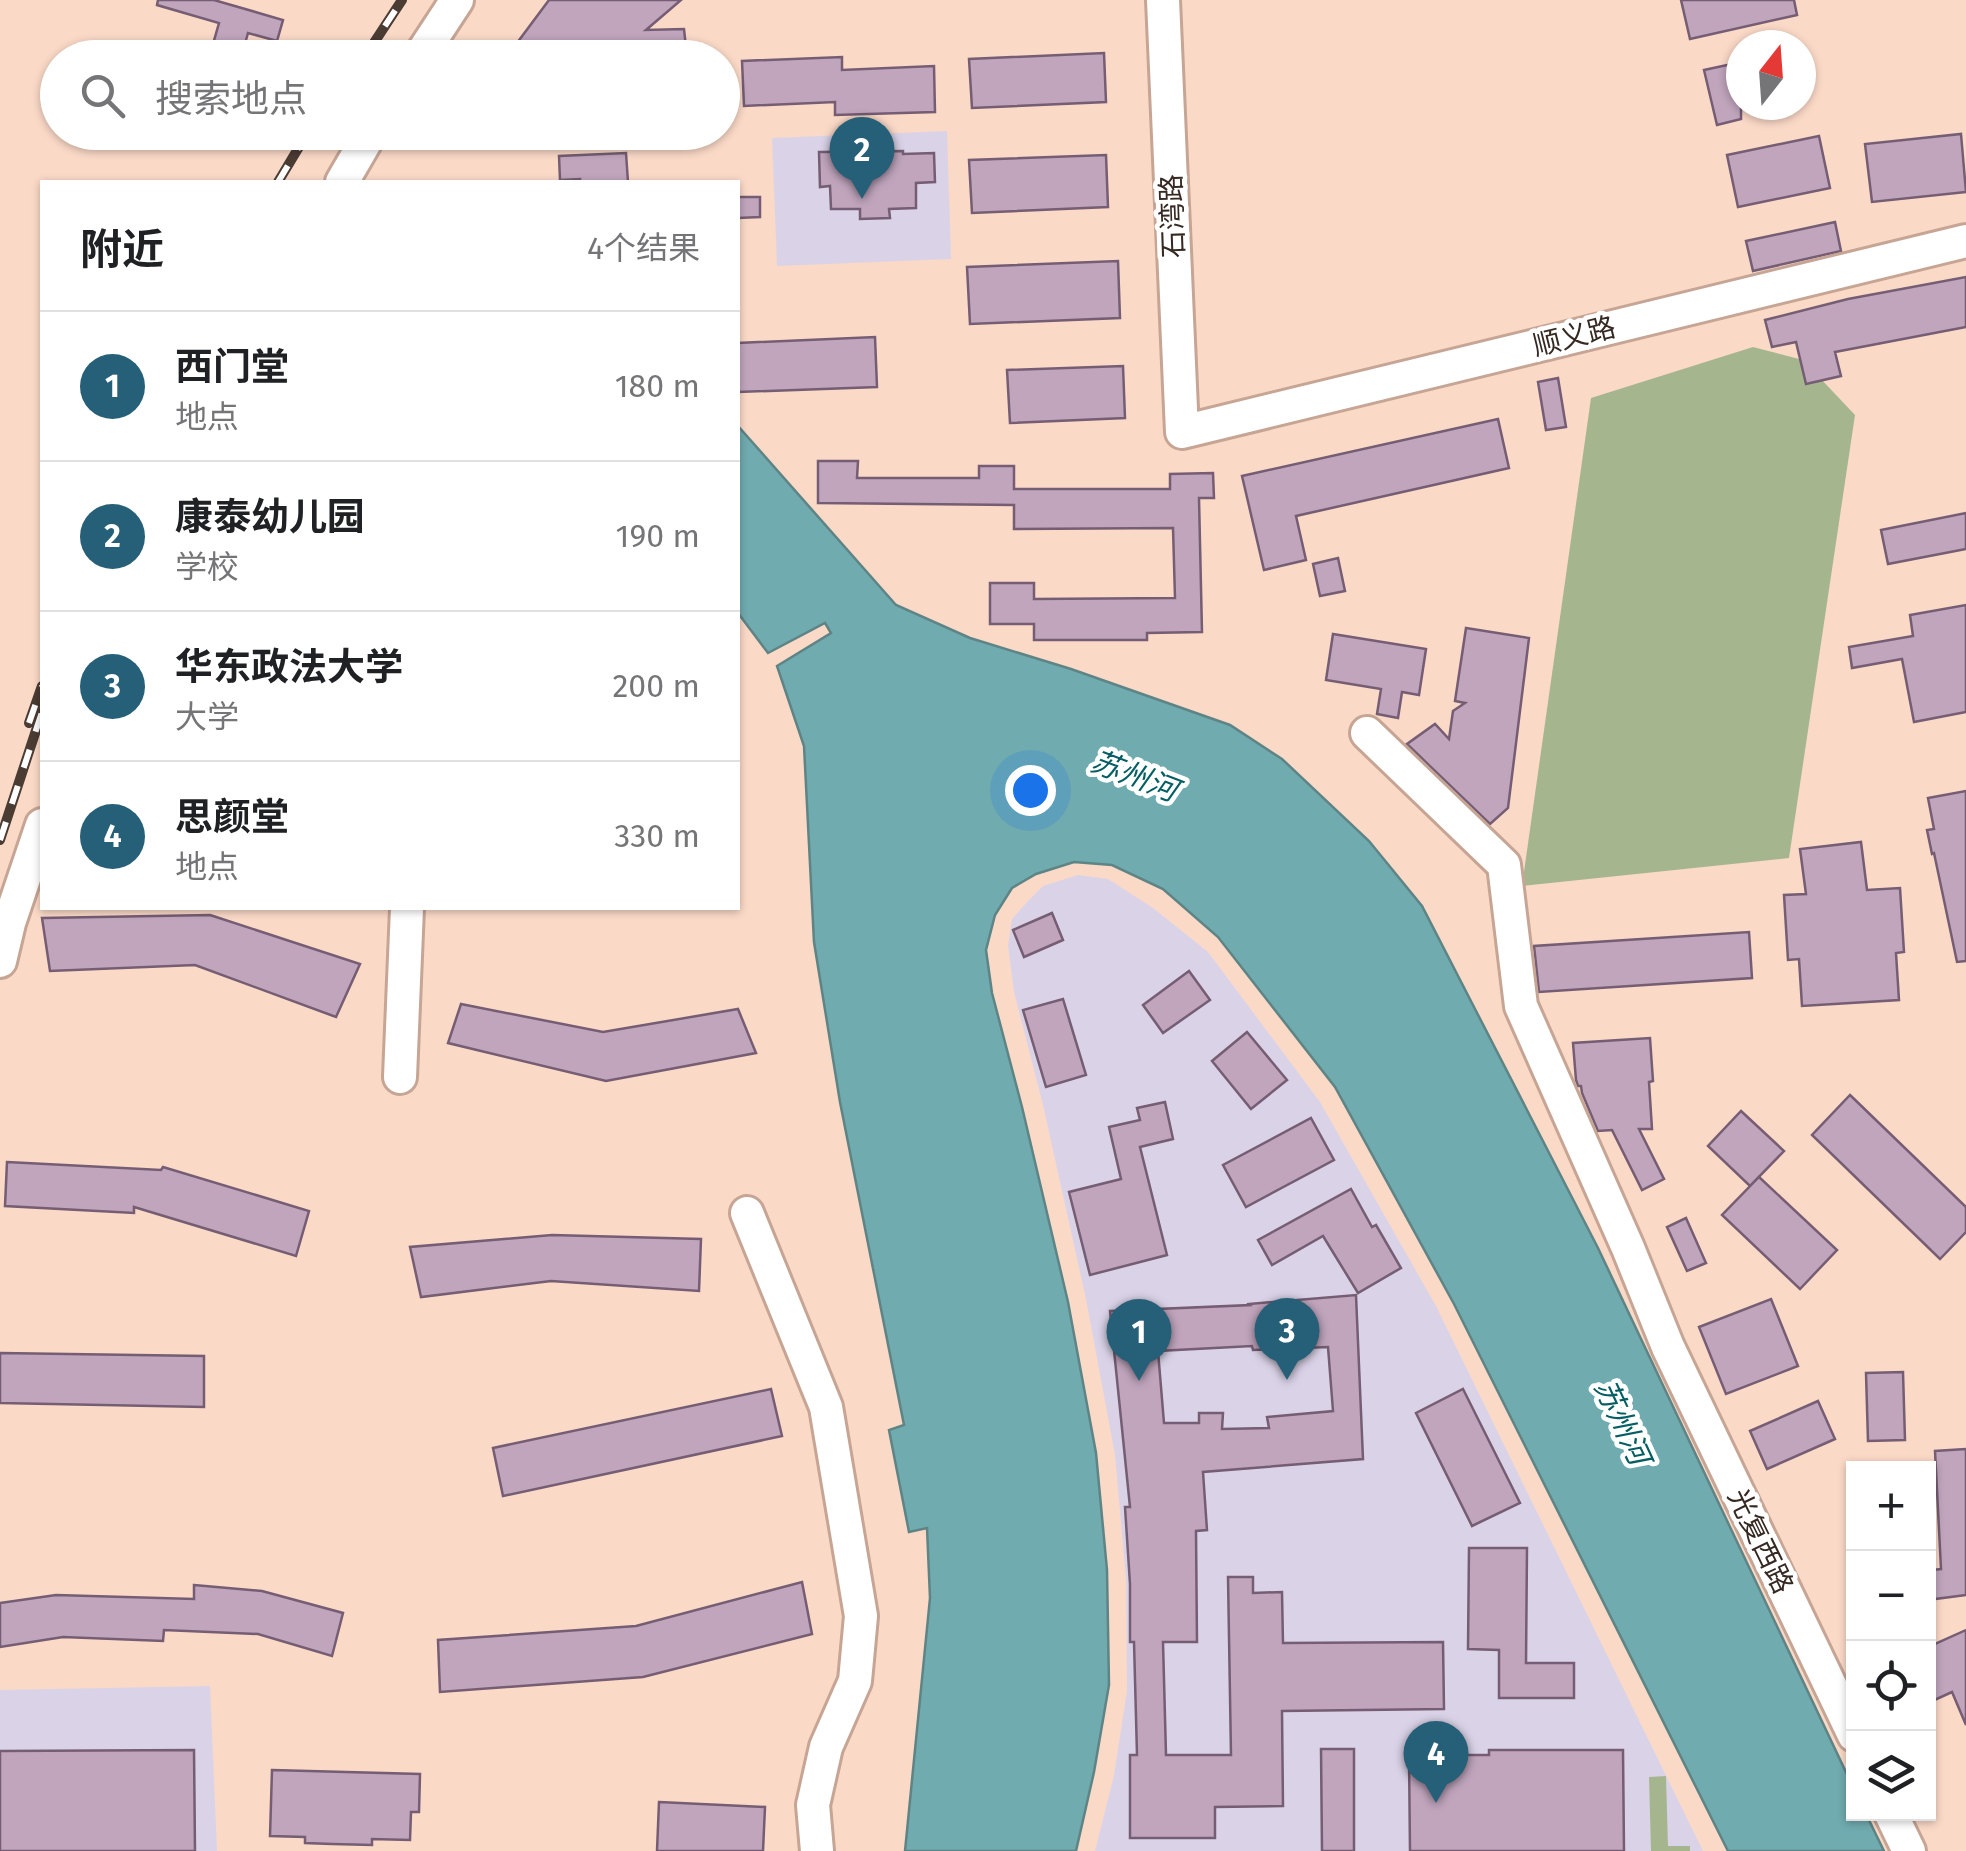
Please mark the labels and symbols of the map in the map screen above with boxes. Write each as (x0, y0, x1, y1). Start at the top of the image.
north arrow (1726, 30, 1816, 120)
pin: 2 (830, 116, 894, 199)
street label: 石湾路 (1155, 173, 1190, 259)
street label: 顺义路 (1529, 310, 1619, 363)
water label: 苏州河 (1086, 743, 1187, 811)
your location (1005, 765, 1056, 816)
pin: 1 (1106, 1298, 1172, 1381)
pin: 3 (1254, 1298, 1320, 1380)
water label: 苏州河 (1587, 1374, 1659, 1475)
street label: 光复西路 (1721, 1484, 1800, 1599)
pin: 4 (1404, 1720, 1468, 1803)

